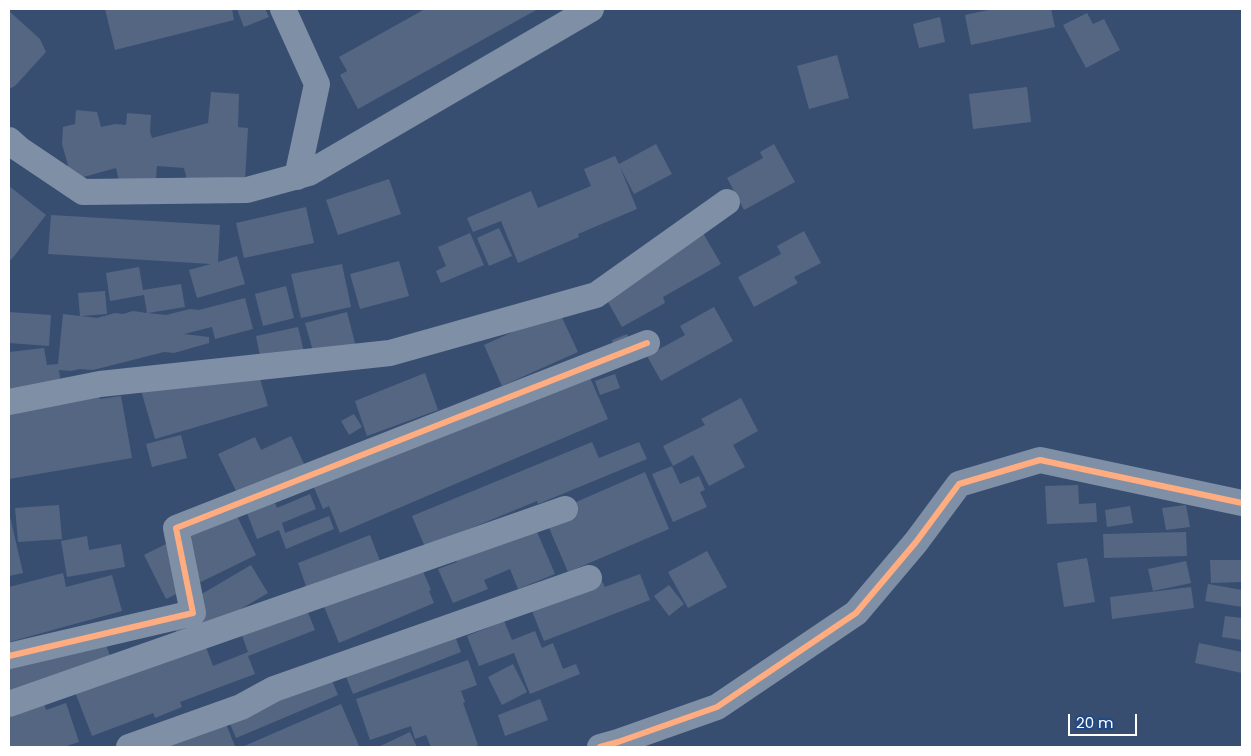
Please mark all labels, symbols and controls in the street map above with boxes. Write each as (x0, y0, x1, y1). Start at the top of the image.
scale bar (1071, 704, 1140, 736)
text: 20 m (1076, 712, 1114, 733)

